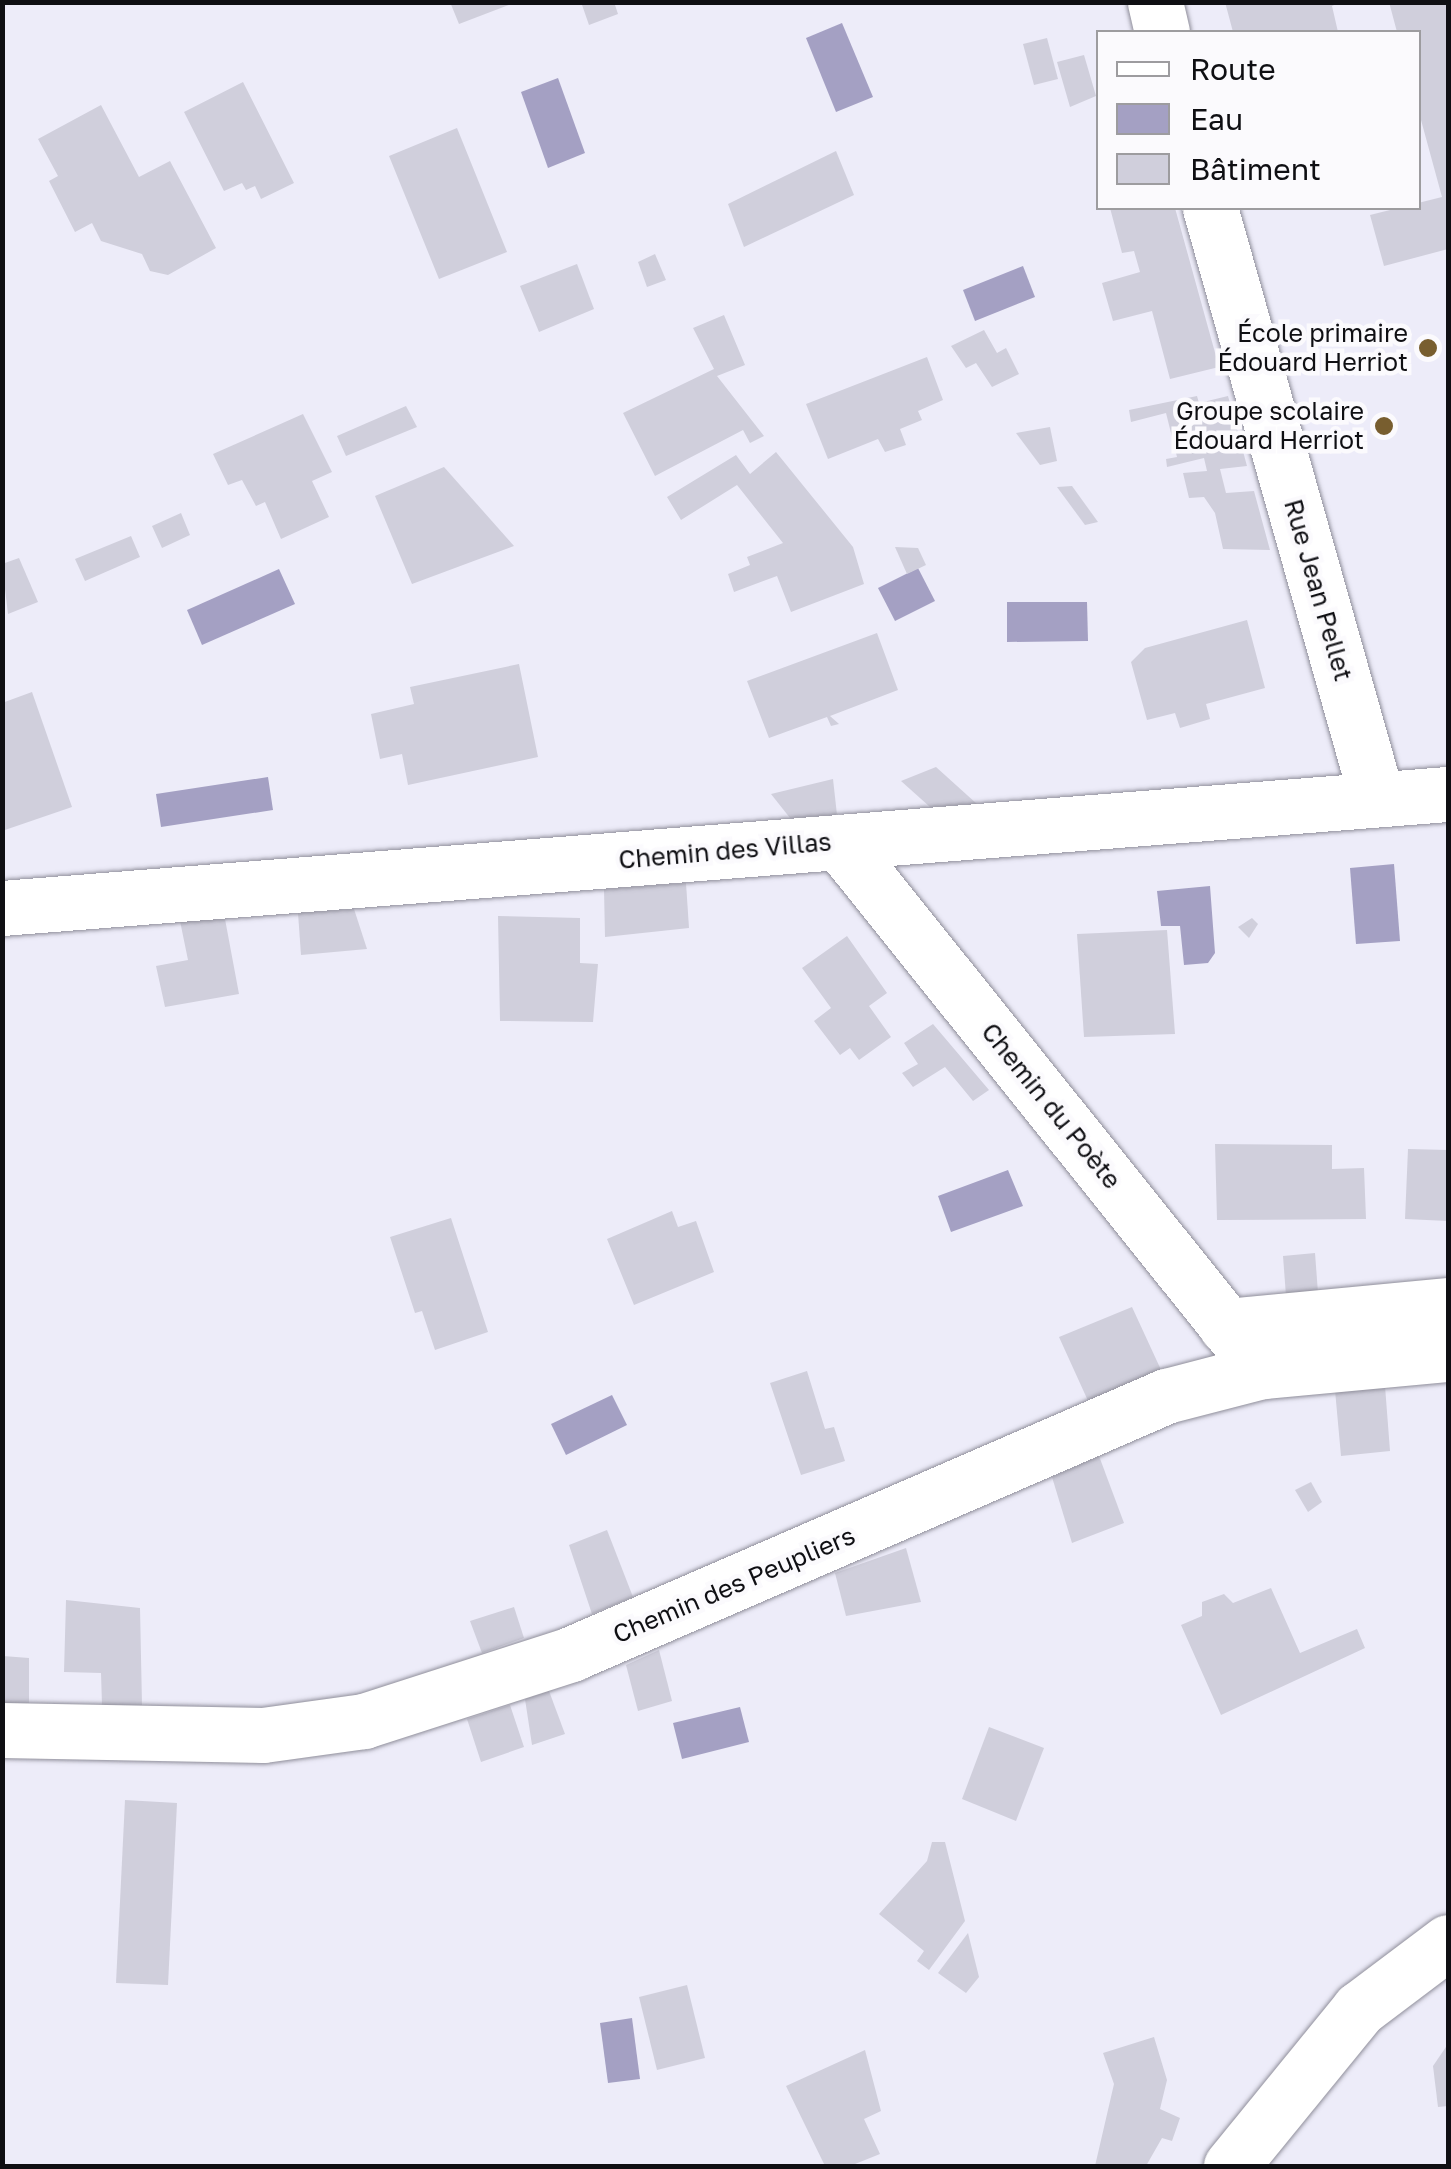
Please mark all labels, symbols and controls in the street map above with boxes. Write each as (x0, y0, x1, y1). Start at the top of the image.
legend (1096, 30, 1421, 210)
text: Route (1190, 51, 1276, 87)
text: Eau (1190, 101, 1243, 137)
text: Bâtiment (1190, 151, 1321, 187)
place label: École primaire Édouard Herriot (1218, 319, 1408, 378)
marker: École primaire Édouard Herriot (1417, 337, 1439, 359)
place label: Groupe scolaire Édouard Herriot (1174, 397, 1364, 456)
marker: Groupe scolaire Édouard Herriot (1373, 415, 1395, 437)
street label: Rue Jean Pellet (1278, 496, 1358, 684)
street label: Chemin des Villas (617, 827, 833, 875)
street label: Chemin du Poète (975, 1017, 1127, 1195)
street label: Chemin des Peupliers (608, 1520, 860, 1650)

